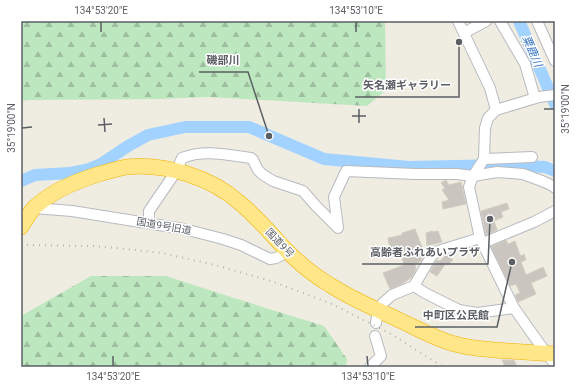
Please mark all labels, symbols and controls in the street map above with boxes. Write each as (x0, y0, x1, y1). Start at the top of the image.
text: 134°53'20"E (74, 5, 128, 16)
text: 134°53'10"E (329, 5, 383, 16)
water label: 粟鹿川 (520, 33, 545, 70)
callout: 磯部川 (199, 49, 248, 72)
text: 磯部川 (207, 54, 240, 67)
callout: 矢名瀬ギャラリー (355, 74, 459, 97)
text: 矢名瀬ギャラリー (363, 79, 451, 92)
text: 35°19'00"N (560, 84, 571, 134)
text: 35°19'00"N (6, 103, 17, 153)
street label: 国道9号旧道 (136, 216, 192, 236)
street label: 国道9号 (264, 226, 296, 260)
callout: 高齢者ふれあいプラザ (362, 241, 488, 264)
text: 高齢者ふれあいプラザ (370, 246, 480, 259)
callout: 中町区公民館 (415, 304, 497, 327)
text: 中町区公民館 (423, 309, 489, 322)
text: 134°53'20"E (86, 371, 140, 382)
text: 134°53'10"E (341, 371, 395, 382)

